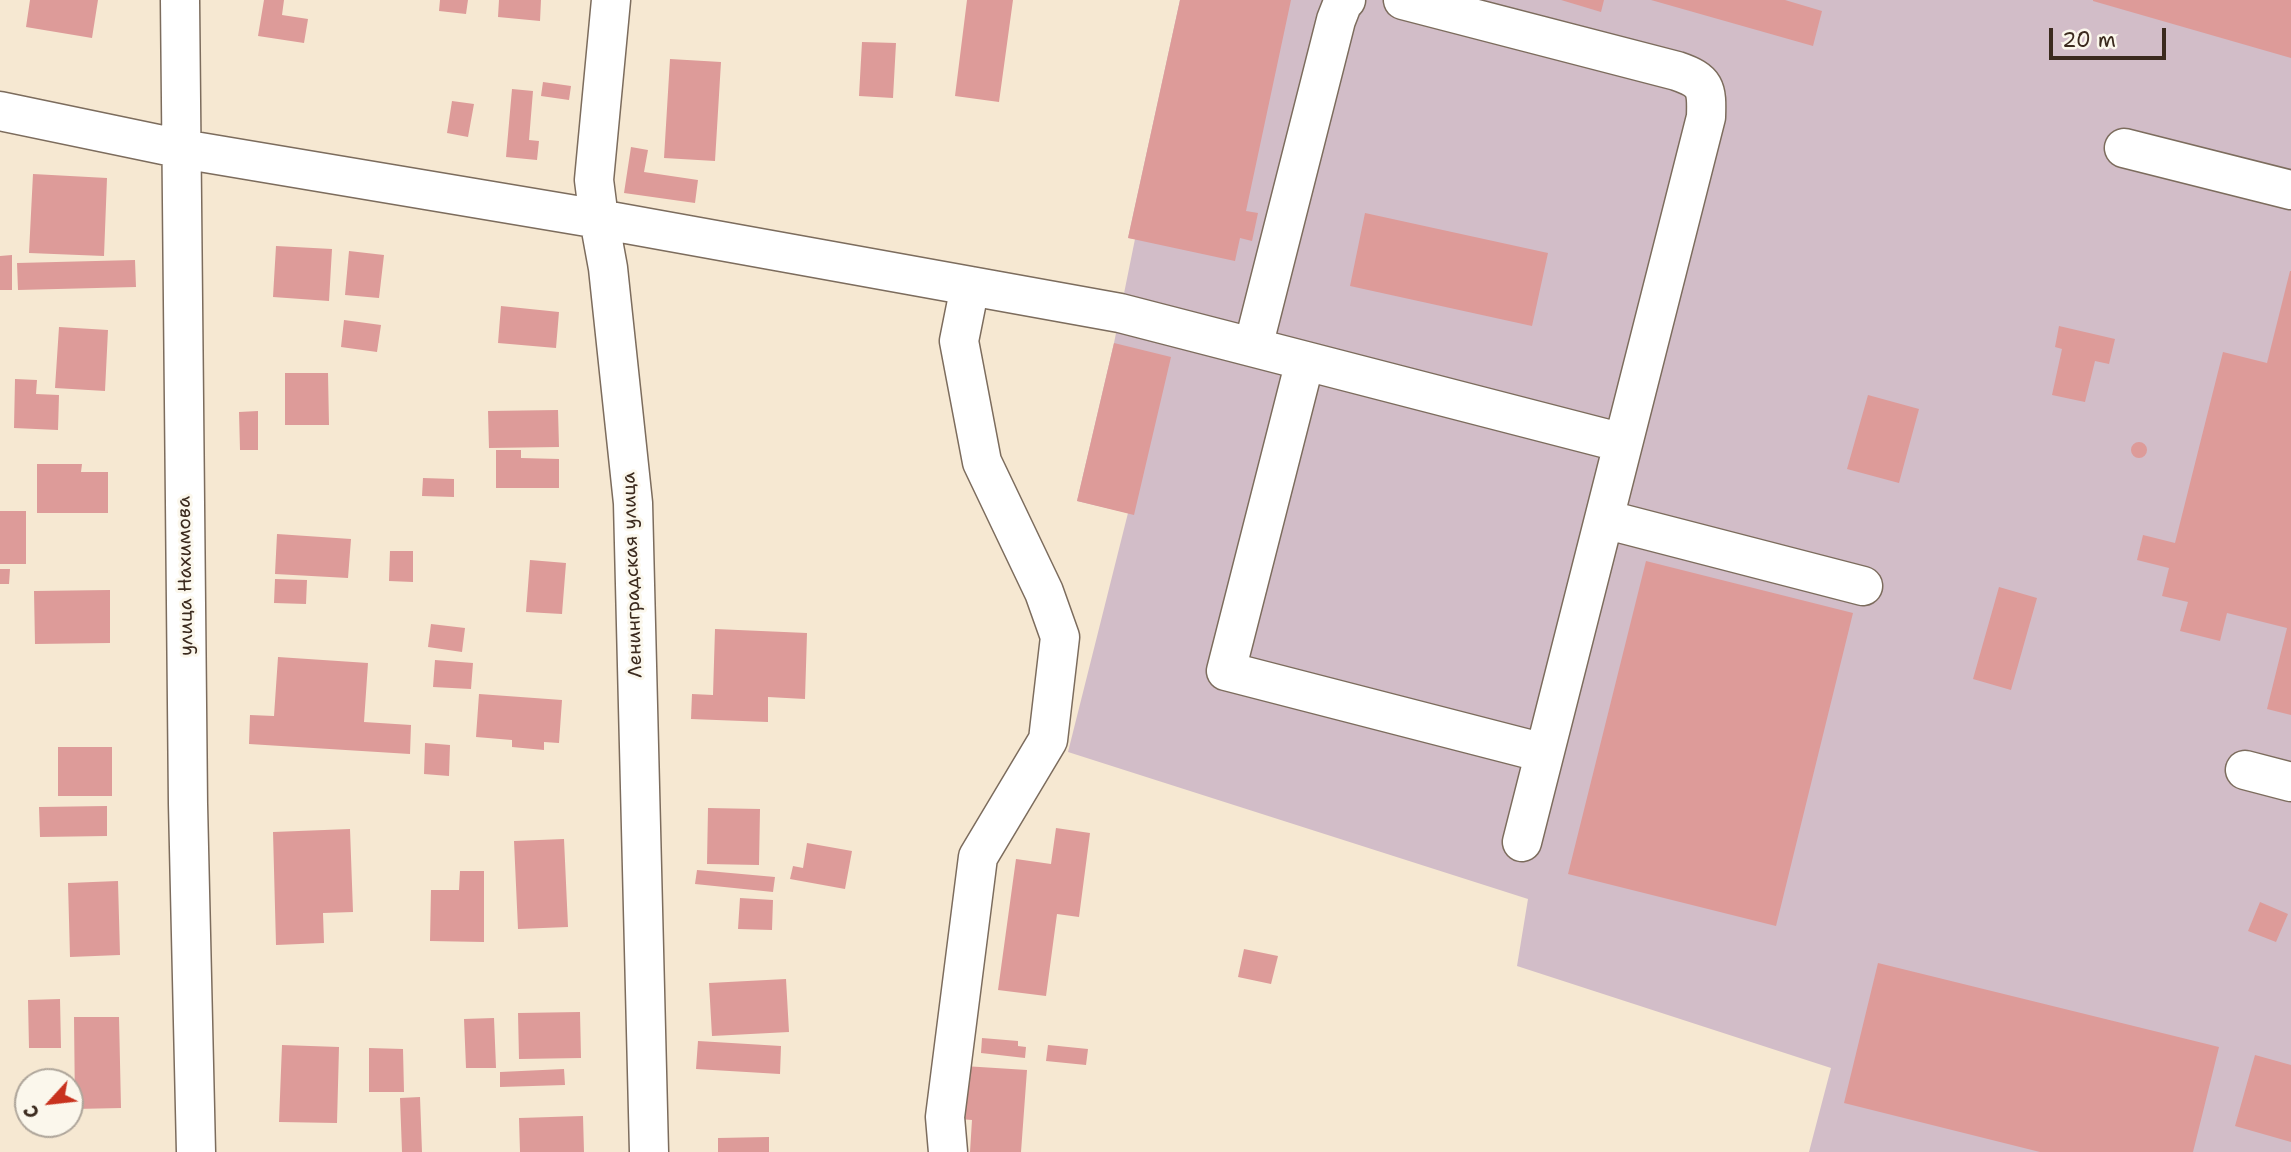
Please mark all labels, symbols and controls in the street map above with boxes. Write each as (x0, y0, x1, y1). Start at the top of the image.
scale bar (2053, 14, 2170, 58)
text: 20 m (2062, 26, 2116, 54)
street label: Ленинградская улица (618, 472, 648, 678)
street label: улица Нахимова (173, 496, 199, 656)
north arrow (14, 1068, 84, 1138)
text: С (18, 1101, 45, 1123)

